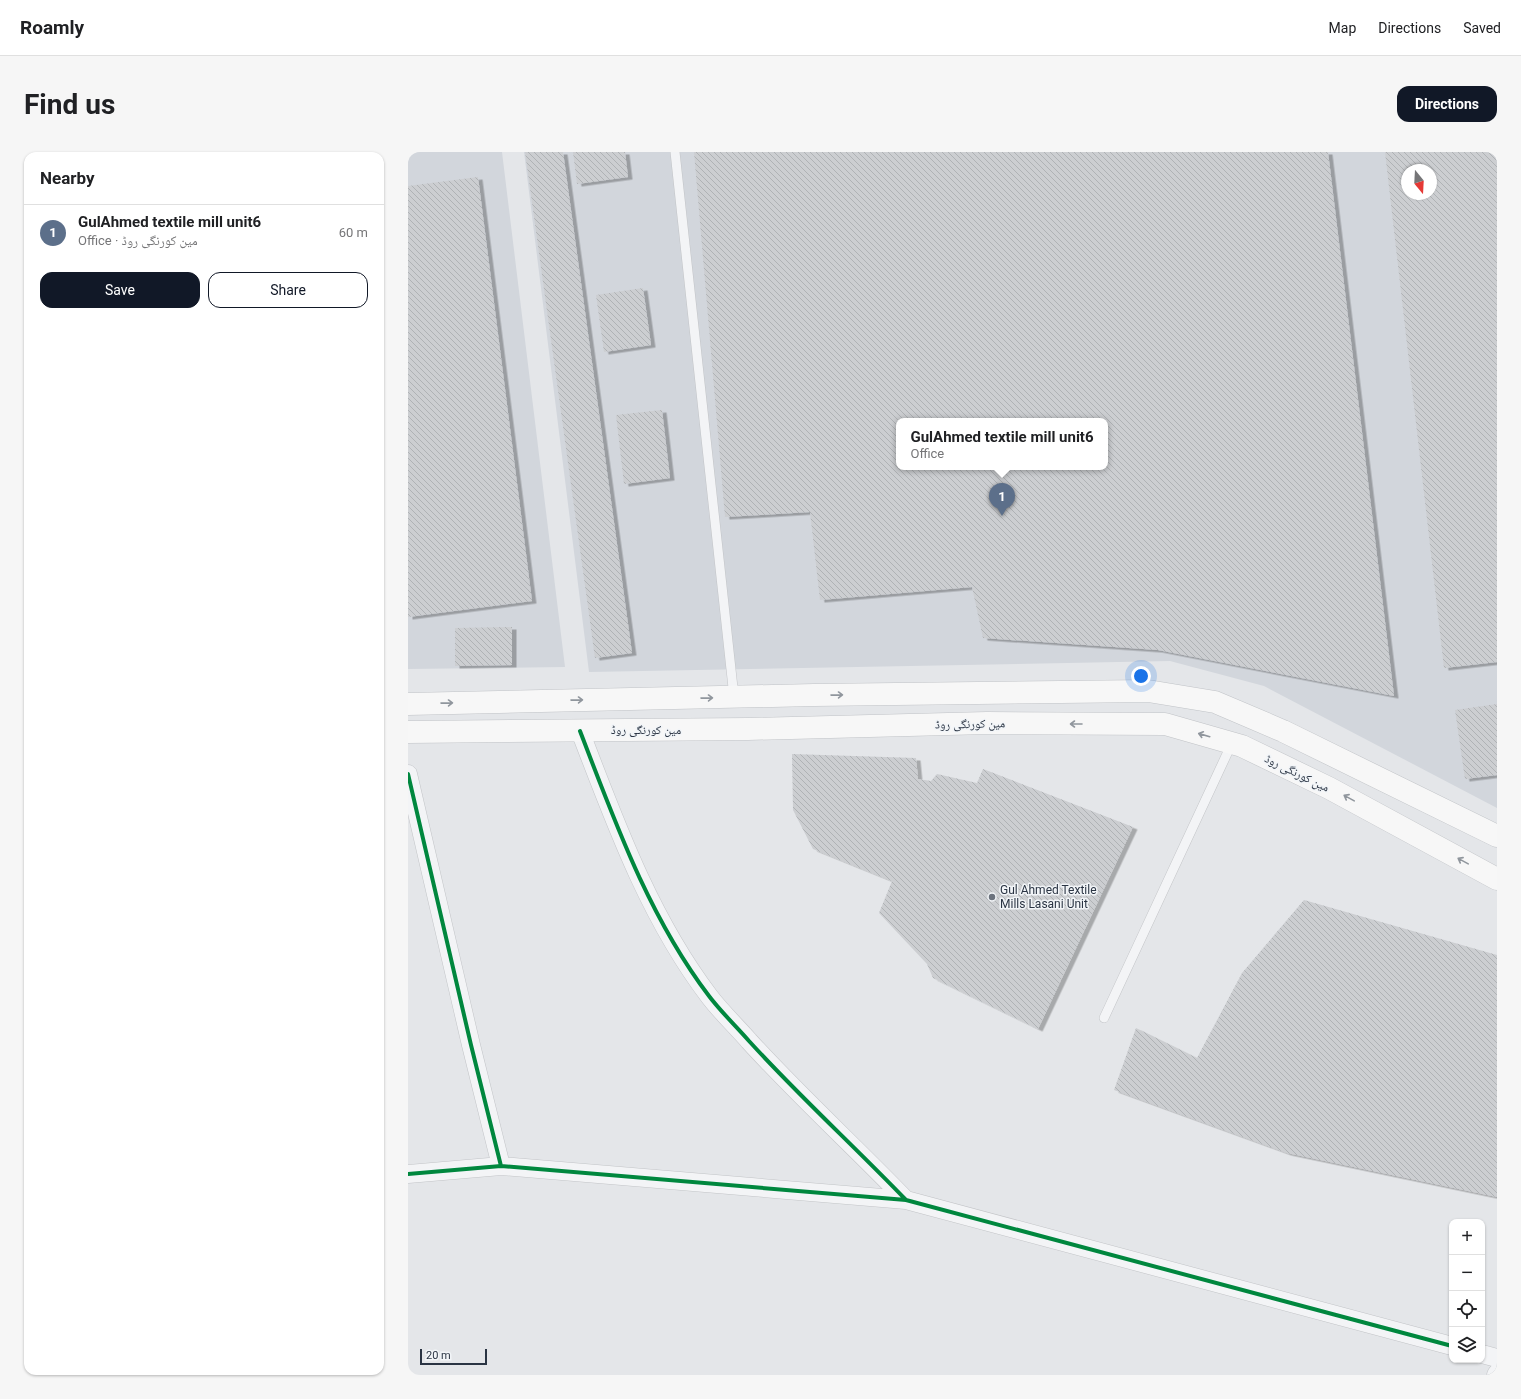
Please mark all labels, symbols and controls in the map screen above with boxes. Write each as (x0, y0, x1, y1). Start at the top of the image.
text: Roamly (20, 16, 84, 39)
text: Map (1329, 20, 1356, 36)
text: Directions (1378, 20, 1441, 36)
text: Saved (1463, 20, 1501, 36)
button: Directions (1397, 86, 1497, 122)
text: Find us (24, 88, 115, 121)
north arrow (1401, 164, 1437, 200)
text: Nearby (40, 168, 95, 188)
text: GulAhmed textile mill unit6 (78, 213, 261, 231)
text: 1 (49, 225, 57, 240)
text: 60 m (339, 225, 368, 240)
text: Office · مین کورنگی روڈ (78, 233, 198, 248)
button: Save (40, 272, 200, 308)
button: Share (208, 272, 368, 308)
popup (896, 418, 1108, 470)
text: GulAhmed textile mill unit6 (910, 428, 1094, 446)
text: Office (910, 446, 944, 461)
pin: 1 (989, 483, 1015, 516)
your location (1131, 666, 1151, 686)
one-way arrow (830, 691, 843, 699)
one-way arrow (700, 694, 713, 701)
one-way arrow (570, 697, 583, 704)
one-way arrow (440, 699, 453, 707)
street label: مین کورنگی روڈ (935, 716, 1005, 732)
one-way arrow (1070, 720, 1083, 728)
street label: مین کورنگی روڈ (611, 723, 681, 737)
one-way arrow (1198, 731, 1211, 738)
street label: مین کورنگی روڈ (1262, 751, 1332, 795)
one-way arrow (1343, 794, 1355, 802)
one-way arrow (1457, 856, 1469, 864)
place label: Gul Ahmed Textile Mills Lasani Unit (1000, 883, 1097, 911)
marker: Gul Ahmed Textile Mills Lasani Unit (987, 892, 997, 902)
map controls (1449, 1219, 1485, 1363)
button: + (1449, 1219, 1485, 1255)
button: − (1449, 1255, 1485, 1291)
button: locate (1449, 1291, 1485, 1327)
button: layers (1449, 1327, 1485, 1363)
scale bar (420, 1347, 487, 1366)
text: 20 m (426, 1349, 451, 1362)

